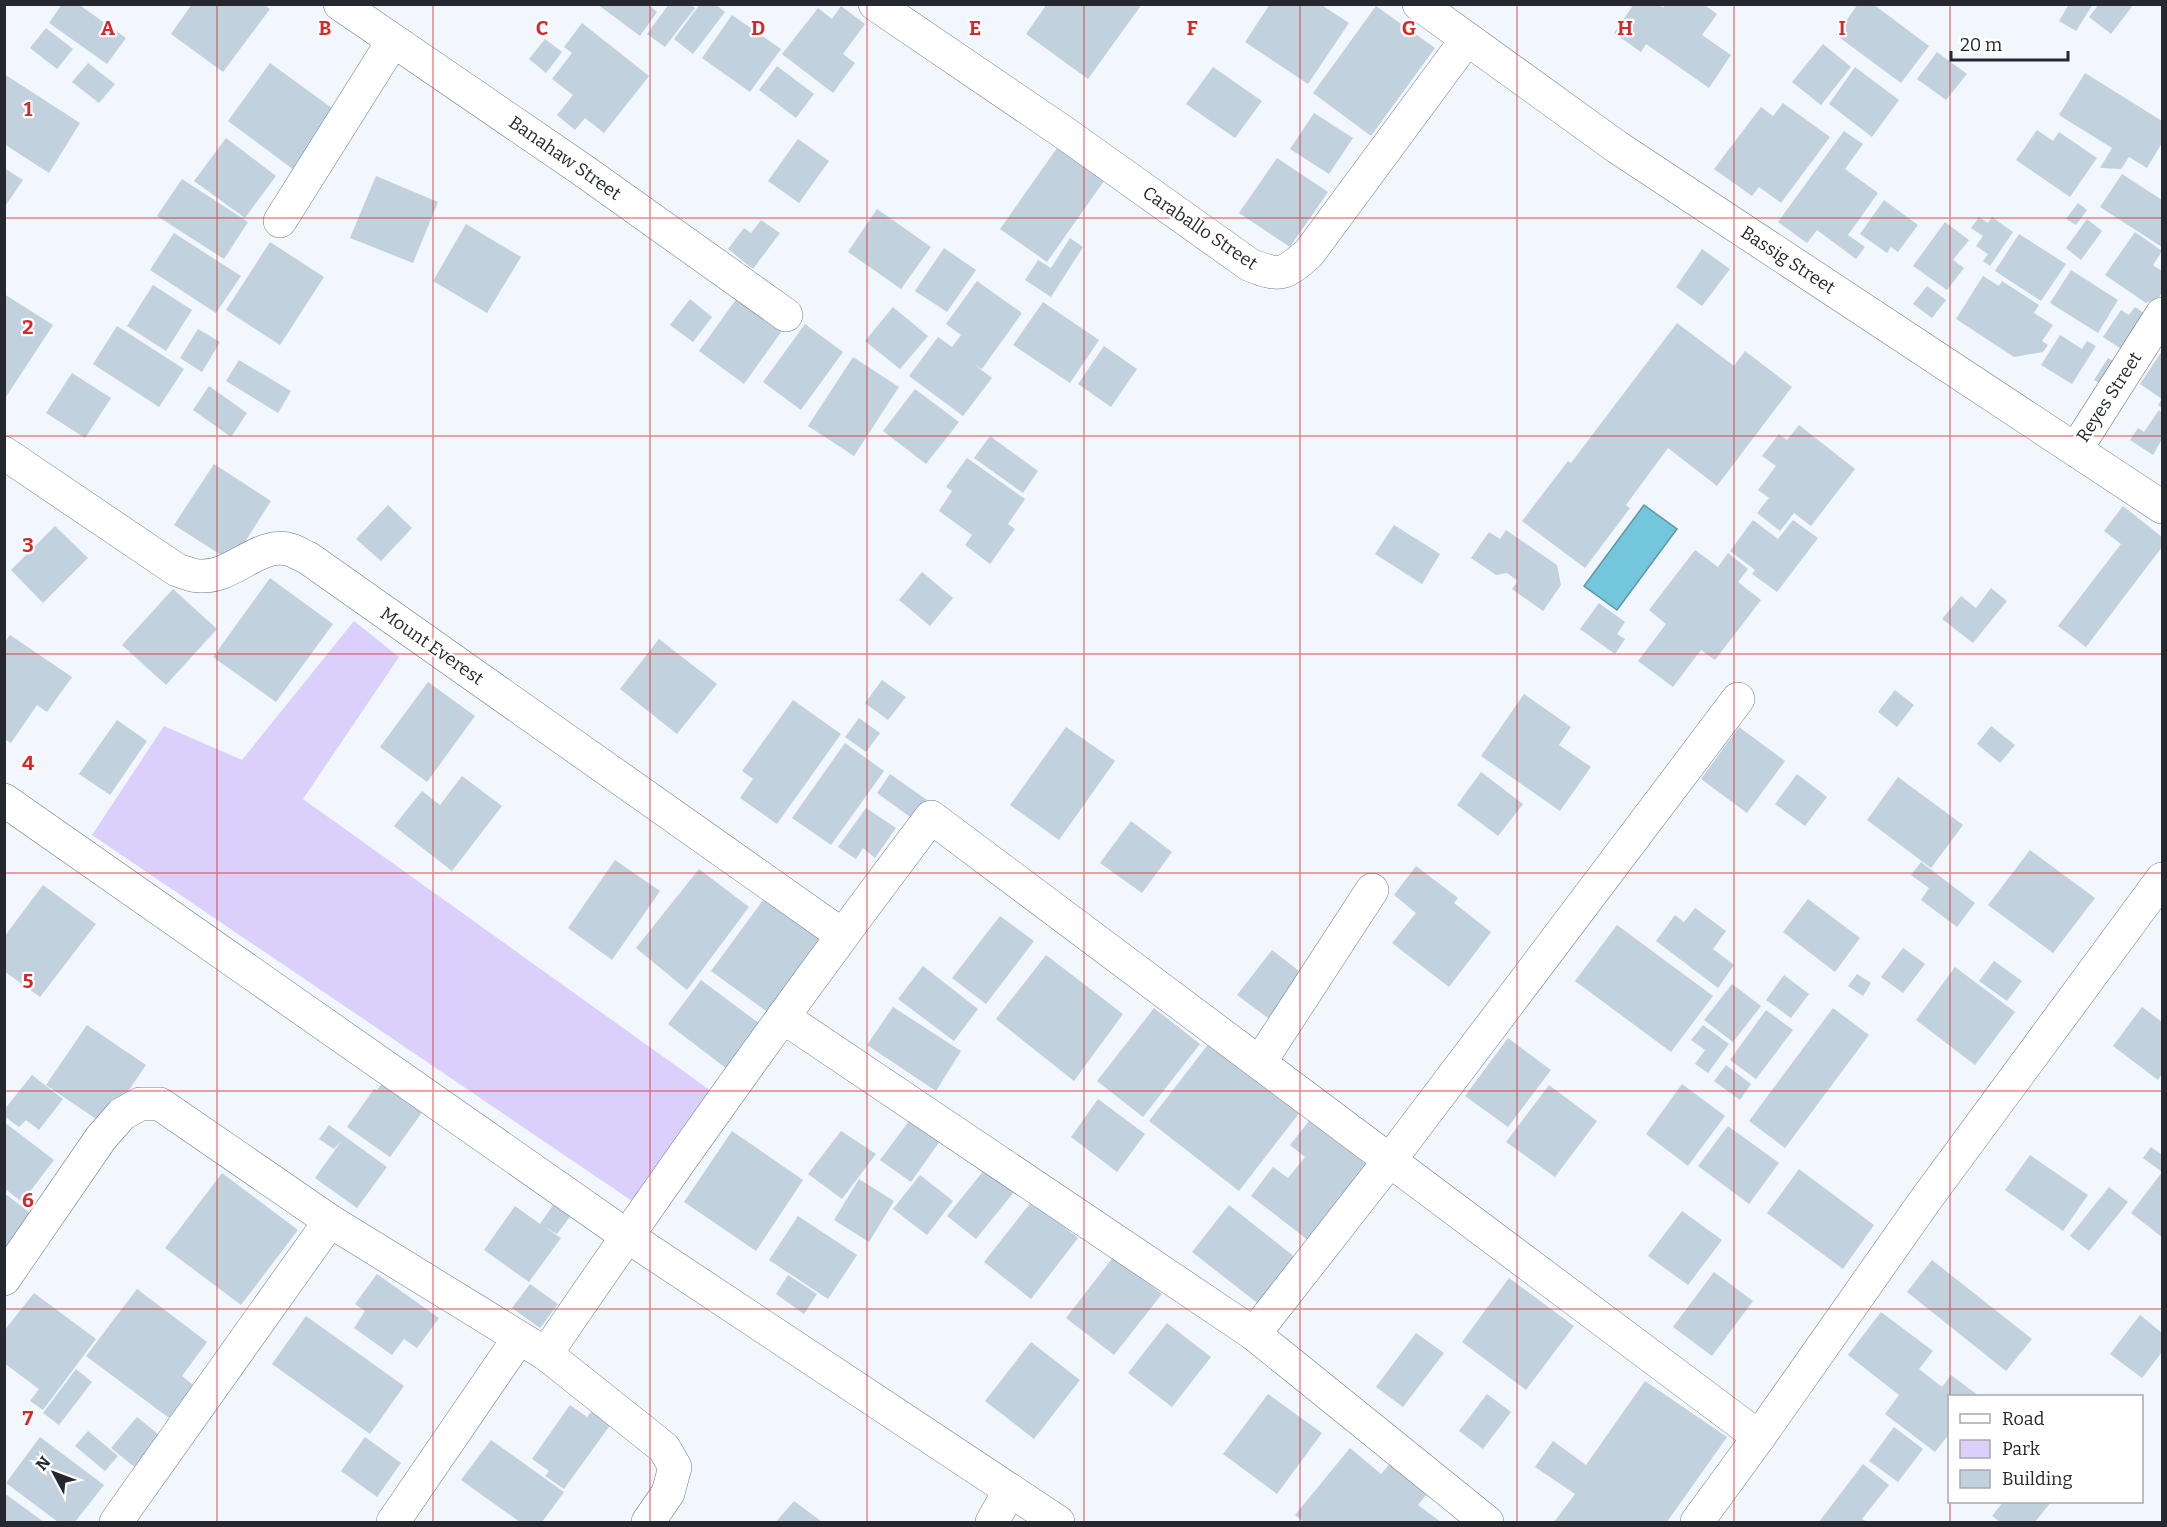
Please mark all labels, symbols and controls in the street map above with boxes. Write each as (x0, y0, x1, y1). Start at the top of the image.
text: A (101, 16, 116, 40)
text: B (319, 16, 332, 40)
text: C (536, 16, 548, 40)
text: D (751, 16, 765, 40)
text: E (969, 16, 981, 40)
text: F (1186, 16, 1198, 40)
text: G (1402, 16, 1416, 40)
text: H (1617, 16, 1633, 40)
text: I (1838, 16, 1846, 40)
scale bar (1951, 24, 2068, 62)
text: 20 m (1960, 34, 2002, 56)
text: 1 (24, 97, 33, 121)
street label: Banahaw Street (505, 111, 626, 205)
street label: Caraballo Street (1138, 181, 1262, 275)
street label: Bassig Street (1737, 221, 1840, 299)
text: 2 (22, 315, 34, 339)
street label: Reyes Street (2072, 347, 2147, 446)
text: 3 (22, 533, 34, 557)
street label: Mount Everest (376, 602, 488, 690)
text: 4 (22, 751, 34, 775)
text: 5 (23, 969, 34, 993)
text: 6 (22, 1188, 34, 1212)
legend (1948, 1395, 2143, 1503)
text: 7 (23, 1406, 34, 1430)
text: Road (2002, 1408, 2045, 1430)
text: Park (2002, 1438, 2041, 1460)
north arrow (24, 1443, 84, 1503)
text: N (32, 1453, 54, 1474)
text: Building (2002, 1468, 2073, 1490)

